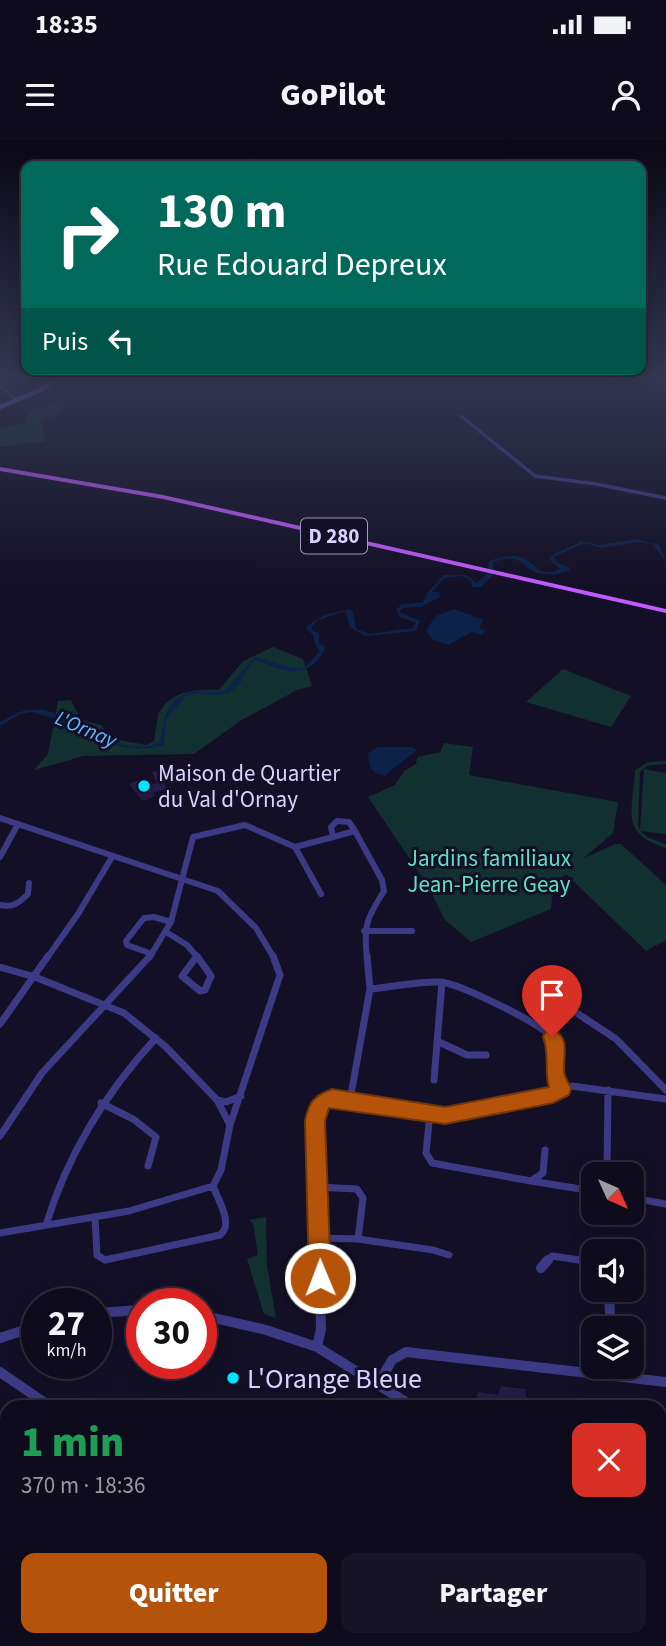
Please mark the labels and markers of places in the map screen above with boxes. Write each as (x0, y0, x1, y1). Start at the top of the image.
place label: Maison de Quartier du Val d'Ornay (158, 757, 341, 816)
marker: Maison de Quartier du Val d'Ornay (136, 778, 152, 794)
pin (522, 965, 582, 1037)
place label: L'Orange Bleue (247, 1359, 422, 1399)
marker: L'Orange Bleue (225, 1370, 241, 1386)

